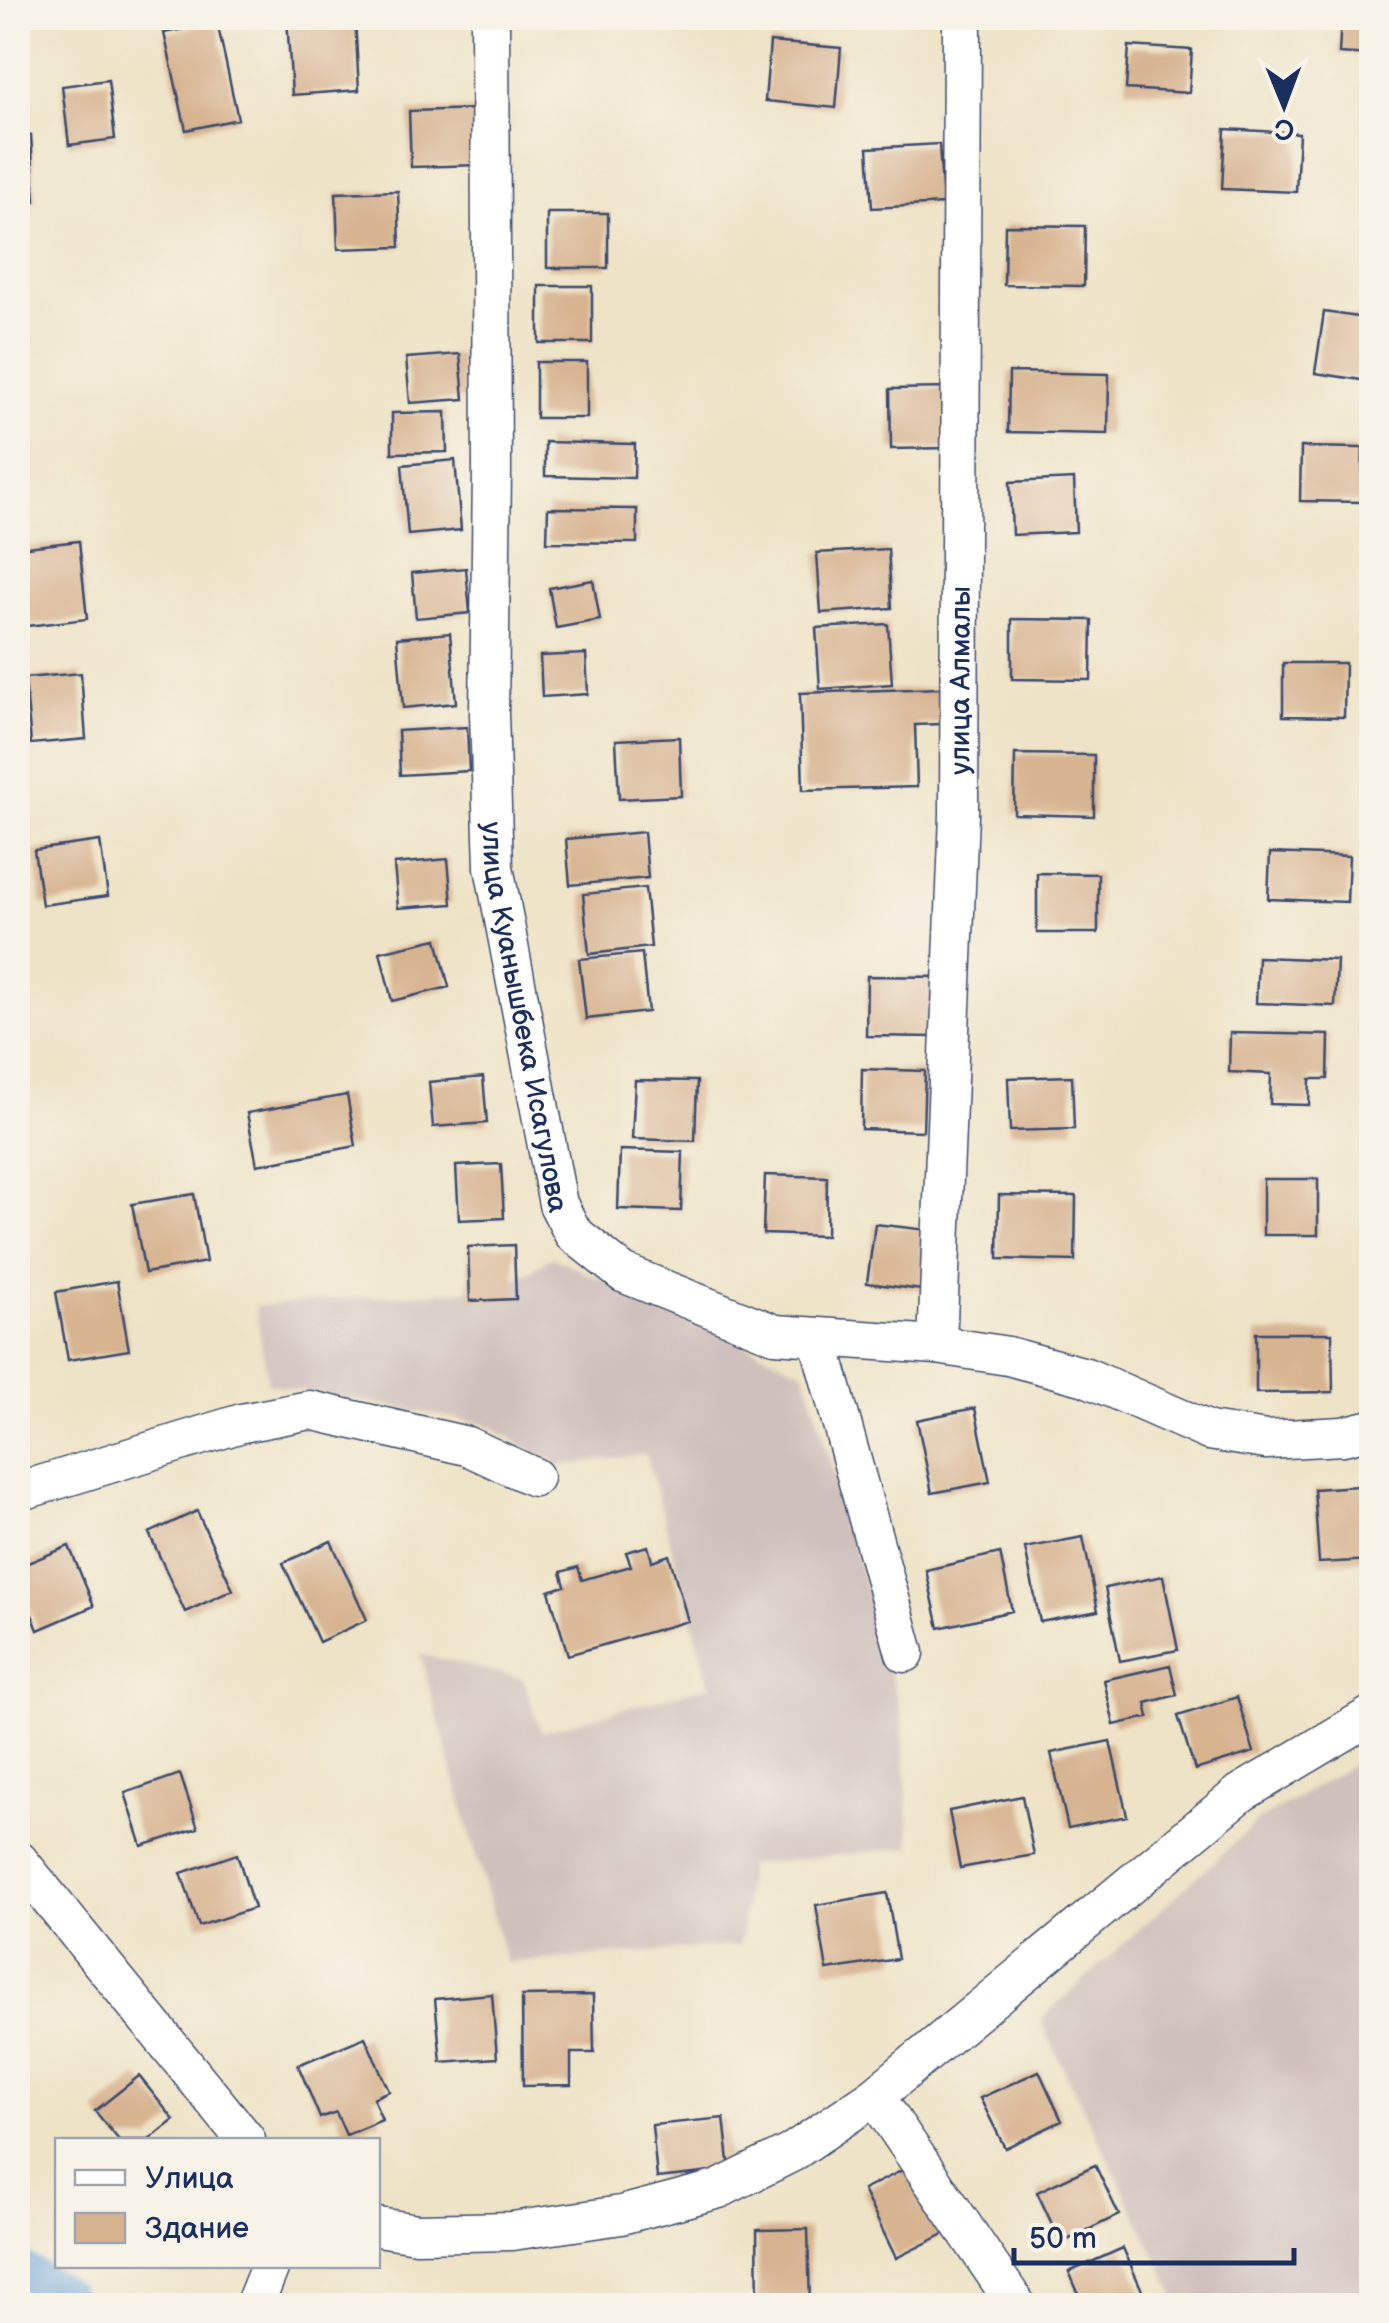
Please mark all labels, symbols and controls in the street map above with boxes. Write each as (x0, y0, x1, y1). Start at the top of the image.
north arrow (1234, 55, 1334, 155)
text: С (1274, 112, 1294, 145)
street label: улица Алмалы (944, 586, 978, 775)
street label: улица Куанышбека Исагулова (475, 821, 574, 1216)
legend (55, 2138, 380, 2268)
text: Улица (145, 2161, 234, 2197)
scale bar (1014, 2203, 1294, 2265)
text: Здание (145, 2211, 249, 2247)
text: 50 m (1029, 2221, 1097, 2257)

